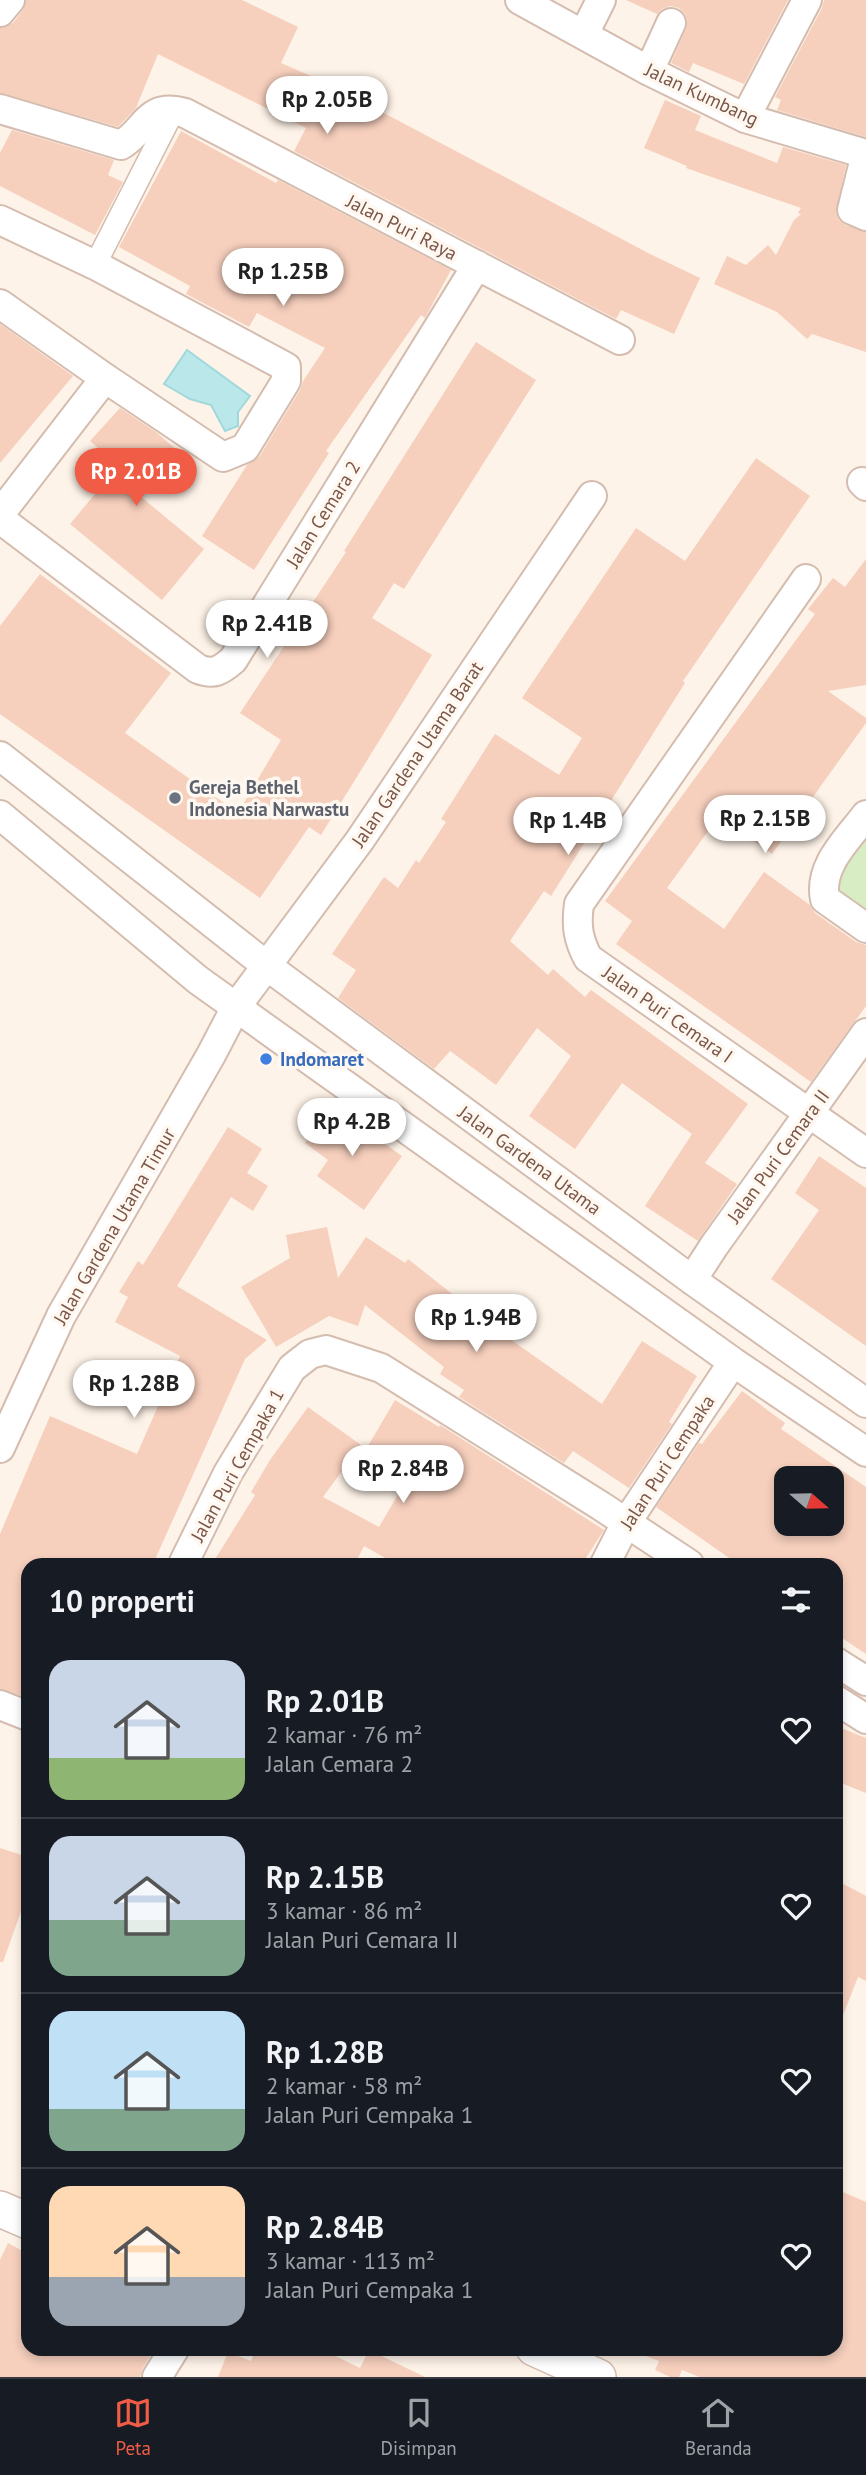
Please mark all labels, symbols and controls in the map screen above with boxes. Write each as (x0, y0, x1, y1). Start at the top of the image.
street label: Jalan Kumbang (641, 57, 763, 131)
pin: Rp 2.05B (255, 76, 399, 136)
text: Rp 2.05B (282, 84, 372, 113)
street label: Jalan Puri Raya (342, 188, 461, 265)
pin: Rp 1.25B (211, 248, 355, 308)
text: Rp 1.25B (238, 256, 328, 285)
pin: Rp 2.01B (64, 448, 208, 508)
text: Rp 2.01B (91, 456, 181, 485)
street label: Jalan Cemara 2 (280, 456, 365, 573)
pin: Rp 2.41B (195, 600, 339, 660)
text: Rp 2.41B (222, 608, 312, 637)
street label: Jalan Gardena Utama Barat (345, 656, 488, 852)
place label: Gereja Bethel Indonesia Narwastu (189, 775, 349, 821)
marker: Gereja Bethel Indonesia Narwastu (167, 790, 183, 806)
pin: Rp 2.15B (693, 796, 837, 855)
pin: Rp 1.4B (503, 798, 633, 857)
text: Rp 2.15B (720, 803, 810, 832)
text: Rp 1.4B (529, 805, 607, 834)
street label: Jalan Puri Cemara I (597, 960, 738, 1068)
place label: Indomaret (280, 1047, 364, 1071)
marker: Indomaret (258, 1051, 274, 1067)
street label: Jalan Puri Cemara II (721, 1085, 834, 1228)
pin: Rp 4.2B (287, 1098, 417, 1158)
street label: Jalan Gardena Utama (453, 1100, 606, 1220)
text: Rp 4.2B (313, 1106, 391, 1135)
street label: Jalan Gardena Utama Timur (47, 1123, 180, 1329)
pin: Rp 1.94B (404, 1294, 548, 1354)
text: Rp 1.94B (431, 1302, 521, 1331)
pin: Rp 1.28B (62, 1360, 206, 1420)
text: Rp 1.28B (89, 1368, 179, 1397)
street label: Jalan Puri Cempaka 1 (185, 1384, 289, 1547)
street label: Jalan Puri Cempaka (614, 1390, 719, 1535)
pin: Rp 2.84B (331, 1446, 475, 1505)
text: Rp 2.84B (358, 1453, 448, 1482)
north arrow (774, 1466, 844, 1536)
map controls (774, 1466, 844, 1536)
text: 10 properti (49, 1581, 195, 1620)
icon: filters (777, 1581, 815, 1619)
text: Rp 2.01B (266, 1681, 384, 1720)
icon: home (105, 1688, 189, 1772)
icon: heart (777, 1711, 815, 1749)
text: 2 kamar · 76 m² (266, 1720, 422, 1749)
text: Jalan Cemara 2 (266, 1749, 413, 1778)
text: Rp 2.15B (266, 1857, 384, 1896)
icon: home (105, 1864, 189, 1948)
icon: heart (777, 1887, 815, 1925)
text: 3 kamar · 86 m² (266, 1896, 422, 1925)
text: Jalan Puri Cemara II (266, 1925, 458, 1954)
text: Rp 1.28B (266, 2032, 384, 2071)
icon: home (105, 2039, 189, 2123)
icon: heart (777, 2062, 815, 2100)
text: 2 kamar · 58 m² (266, 2071, 422, 2100)
text: Jalan Puri Cempaka 1 (266, 2100, 473, 2129)
text: Rp 2.84B (266, 2207, 384, 2246)
icon: home (105, 2214, 189, 2298)
icon: heart (777, 2237, 815, 2275)
text: 3 kamar · 113 m² (266, 2246, 435, 2275)
text: Jalan Puri Cempaka 1 (266, 2275, 473, 2304)
tab: Peta (114, 2394, 152, 2460)
tab: Disimpan (381, 2394, 457, 2460)
tab: Beranda (685, 2394, 752, 2460)

